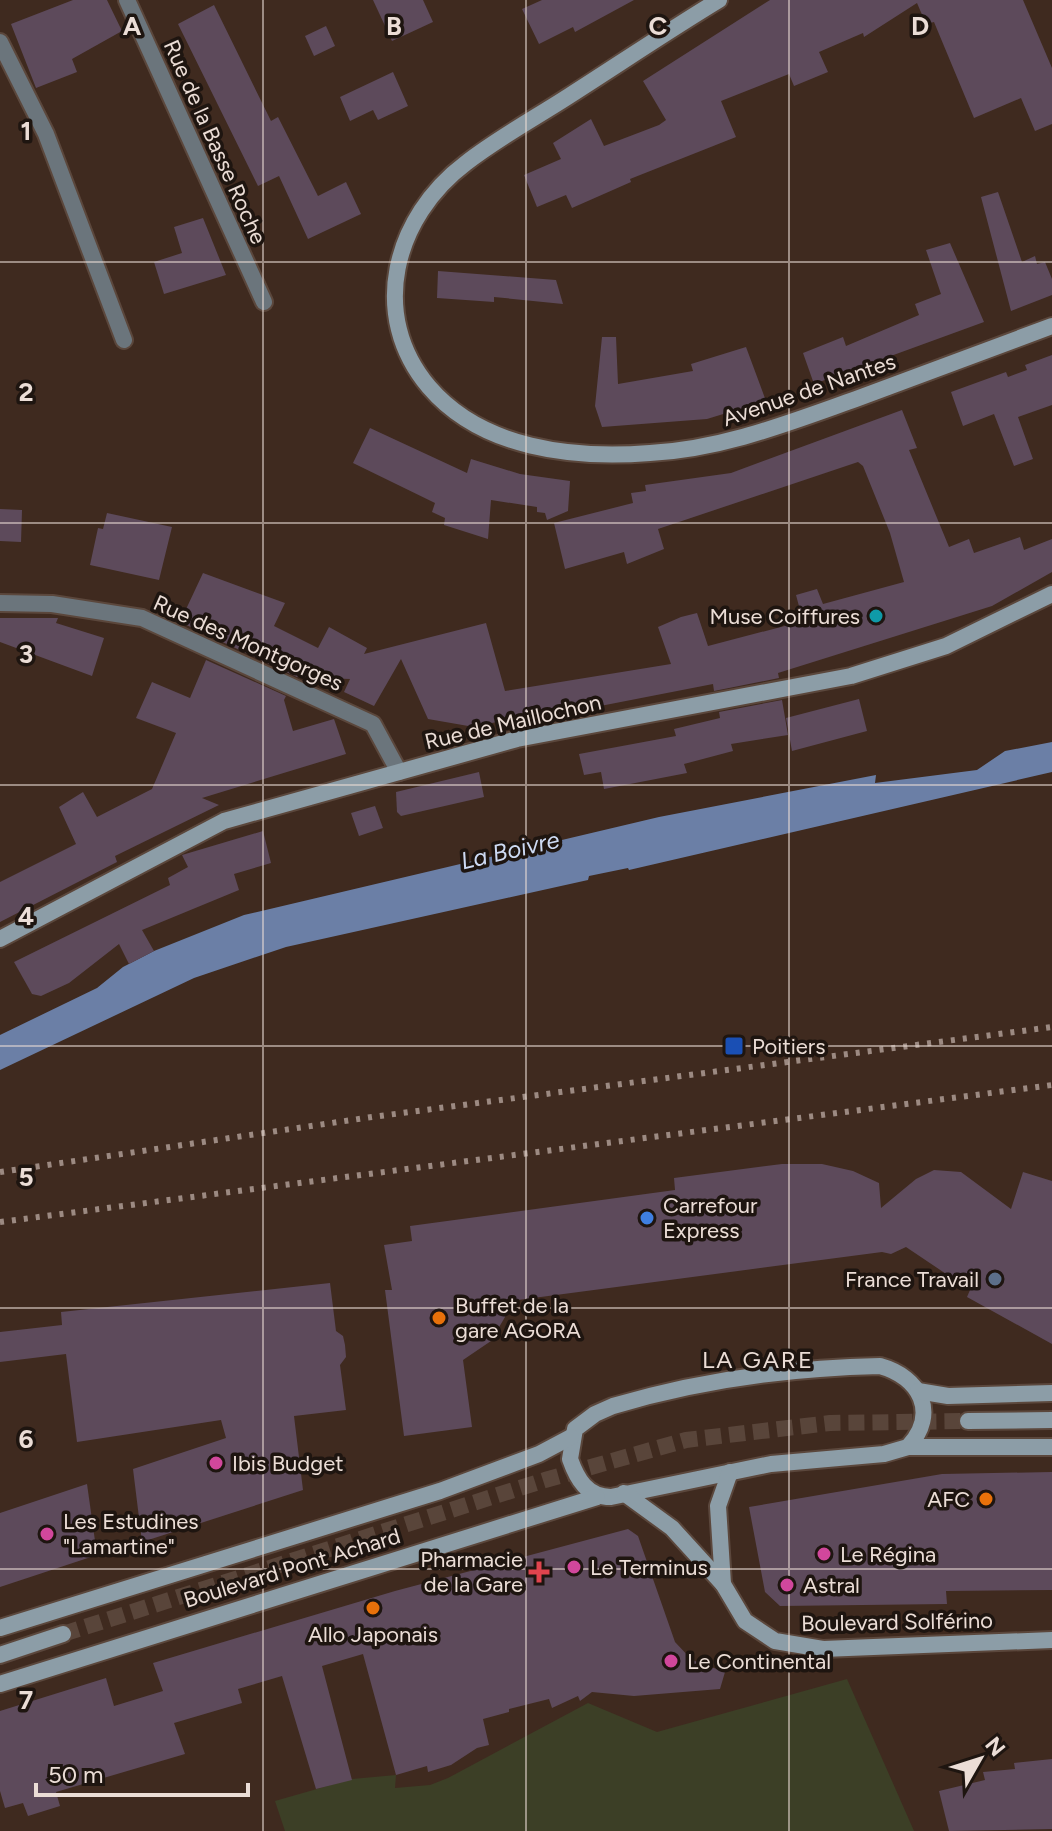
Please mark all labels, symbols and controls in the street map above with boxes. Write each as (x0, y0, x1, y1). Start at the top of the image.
text: A (123, 10, 142, 42)
text: B (386, 10, 402, 42)
text: C (649, 10, 668, 42)
text: D (911, 10, 929, 42)
street label: Rue de la Basse Roche (158, 36, 272, 248)
text: 1 (21, 115, 31, 147)
street label: Avenue de Nantes (719, 348, 899, 432)
text: 2 (18, 376, 34, 408)
street label: Rue des Montgorges (149, 589, 347, 697)
place label: Muse Coiffures (709, 603, 860, 630)
marker: Muse Coiffures (867, 607, 885, 625)
text: 3 (19, 638, 33, 670)
street label: Rue de Maillochon (422, 689, 604, 755)
water label: La Boivre (458, 825, 562, 875)
text: 4 (18, 900, 34, 932)
place label: Poitiers (752, 1033, 826, 1060)
marker: Poitiers (723, 1035, 745, 1057)
text: 5 (18, 1161, 34, 1193)
place label: Carrefour Express (663, 1192, 758, 1244)
marker: Carrefour Express (638, 1209, 656, 1227)
place label: France Travail (845, 1266, 979, 1293)
marker: France Travail (986, 1270, 1004, 1288)
place label: Buffet de la gare AGORA (455, 1292, 581, 1344)
marker: Buffet de la gare AGORA (430, 1309, 448, 1327)
district label: LA GARE (702, 1345, 814, 1374)
text: 6 (18, 1423, 34, 1455)
place label: Ibis Budget (232, 1450, 344, 1477)
marker: Ibis Budget (207, 1454, 225, 1472)
place label: AFC (927, 1486, 970, 1513)
marker: AFC (977, 1490, 995, 1508)
place label: Les Estudines "Lamartine" (63, 1508, 199, 1560)
street label: Boulevard Pont Achard (180, 1522, 404, 1614)
marker: Les Estudines "Lamartine" (38, 1525, 56, 1543)
place label: Le Régina (840, 1541, 936, 1568)
marker: Le Régina (815, 1545, 833, 1563)
place label: Pharmacie de la Gare (420, 1546, 523, 1598)
place label: Le Terminus (590, 1554, 708, 1581)
marker: Le Terminus (565, 1558, 583, 1576)
marker: Pharmacie de la Gare (530, 1563, 548, 1581)
place label: Astral (803, 1572, 860, 1599)
marker: Astral (778, 1576, 796, 1594)
marker: Allo Japonais (364, 1599, 382, 1617)
street label: Boulevard Solférino (801, 1607, 993, 1637)
place label: Allo Japonais (308, 1621, 438, 1648)
place label: Le Continental (687, 1648, 831, 1675)
marker: Le Continental (662, 1652, 680, 1670)
text: 7 (19, 1684, 33, 1716)
north arrow (940, 1719, 1020, 1799)
text: N (979, 1732, 1011, 1762)
scale bar (36, 1747, 248, 1797)
text: 50 m (48, 1760, 104, 1789)

